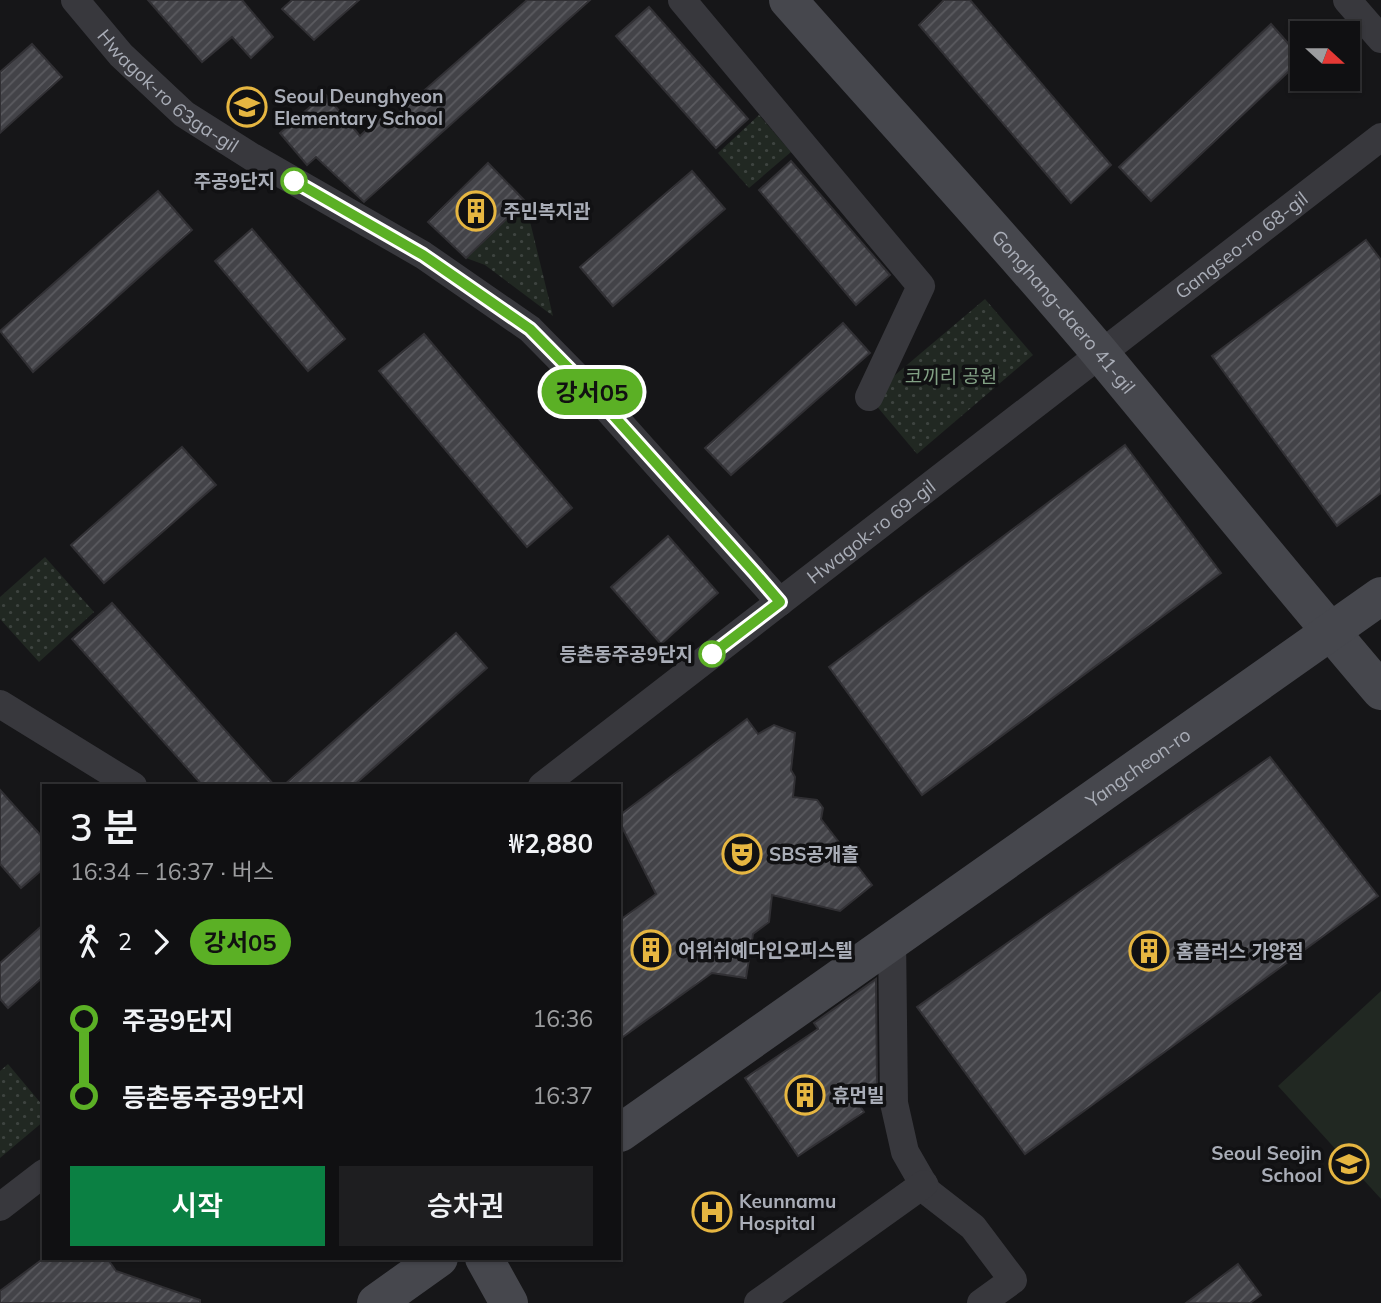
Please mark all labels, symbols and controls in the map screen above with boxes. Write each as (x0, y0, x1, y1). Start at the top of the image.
north arrow (1290, 21, 1360, 91)
map controls (1290, 21, 1360, 91)
street label: Hwagok-ro 63ga-gil (92, 24, 243, 158)
place label: Seoul Deunghyeon Elementary School (274, 84, 444, 130)
school or university icon: Seoul Deunghyeon Elementary School (226, 86, 268, 128)
marker: 주공9단지 (281, 168, 307, 194)
place label: 주공9단지 (194, 169, 275, 193)
street label: Gangseo-ro 68-gil (1170, 186, 1312, 304)
building icon: 주민복지관 (455, 190, 497, 232)
place label: 주민복지관 (503, 199, 591, 223)
street label: Gonghang-daero 41-gil (987, 225, 1141, 398)
park label: 코끼리 공원 (905, 364, 997, 388)
line badge: 강서05 (543, 369, 641, 415)
text: 강서05 (556, 377, 628, 407)
street label: Hwagok-ro 69-gil (802, 474, 940, 589)
marker: 등촌동주공9단지 (699, 641, 725, 667)
place label: 등촌동주공9단지 (559, 642, 693, 666)
street label: Yangcheon-ro (1080, 722, 1195, 813)
text: 3 분 (70, 803, 138, 851)
text: ₩2,880 (509, 827, 593, 860)
theatre icon: SBS공개홀 (721, 833, 763, 875)
place label: SBS공개홀 (769, 842, 859, 866)
text: 16:34 – 16:37 · 버스 (70, 857, 274, 886)
icon: walk (70, 923, 108, 961)
icon: forward (142, 923, 180, 961)
text: 2 (118, 927, 132, 956)
text: 강서05 (204, 927, 277, 957)
building icon: 어위쉬예다인오피스텔 (630, 929, 672, 971)
building icon: 홈플러스 가양점 (1128, 930, 1170, 972)
place label: 어위쉬예다인오피스텔 (678, 938, 853, 962)
place label: 홈플러스 가양점 (1176, 939, 1304, 963)
text: 주공9단지 (122, 1004, 233, 1037)
text: 16:36 (533, 1004, 593, 1033)
building icon: 휴먼빌 (784, 1074, 826, 1116)
text: 등촌동주공9단지 (122, 1081, 305, 1114)
text: 16:37 (533, 1081, 593, 1110)
place label: 휴먼빌 (832, 1083, 884, 1107)
place label: Seoul Seojin School (1211, 1141, 1322, 1187)
school or university icon: Seoul Seojin School (1328, 1143, 1370, 1185)
button: 시작 (70, 1166, 325, 1246)
button: 승차권 (339, 1166, 593, 1246)
place label: Keunnamu Hospital (739, 1189, 836, 1235)
hospital icon: Keunnamu Hospital (691, 1191, 733, 1233)

